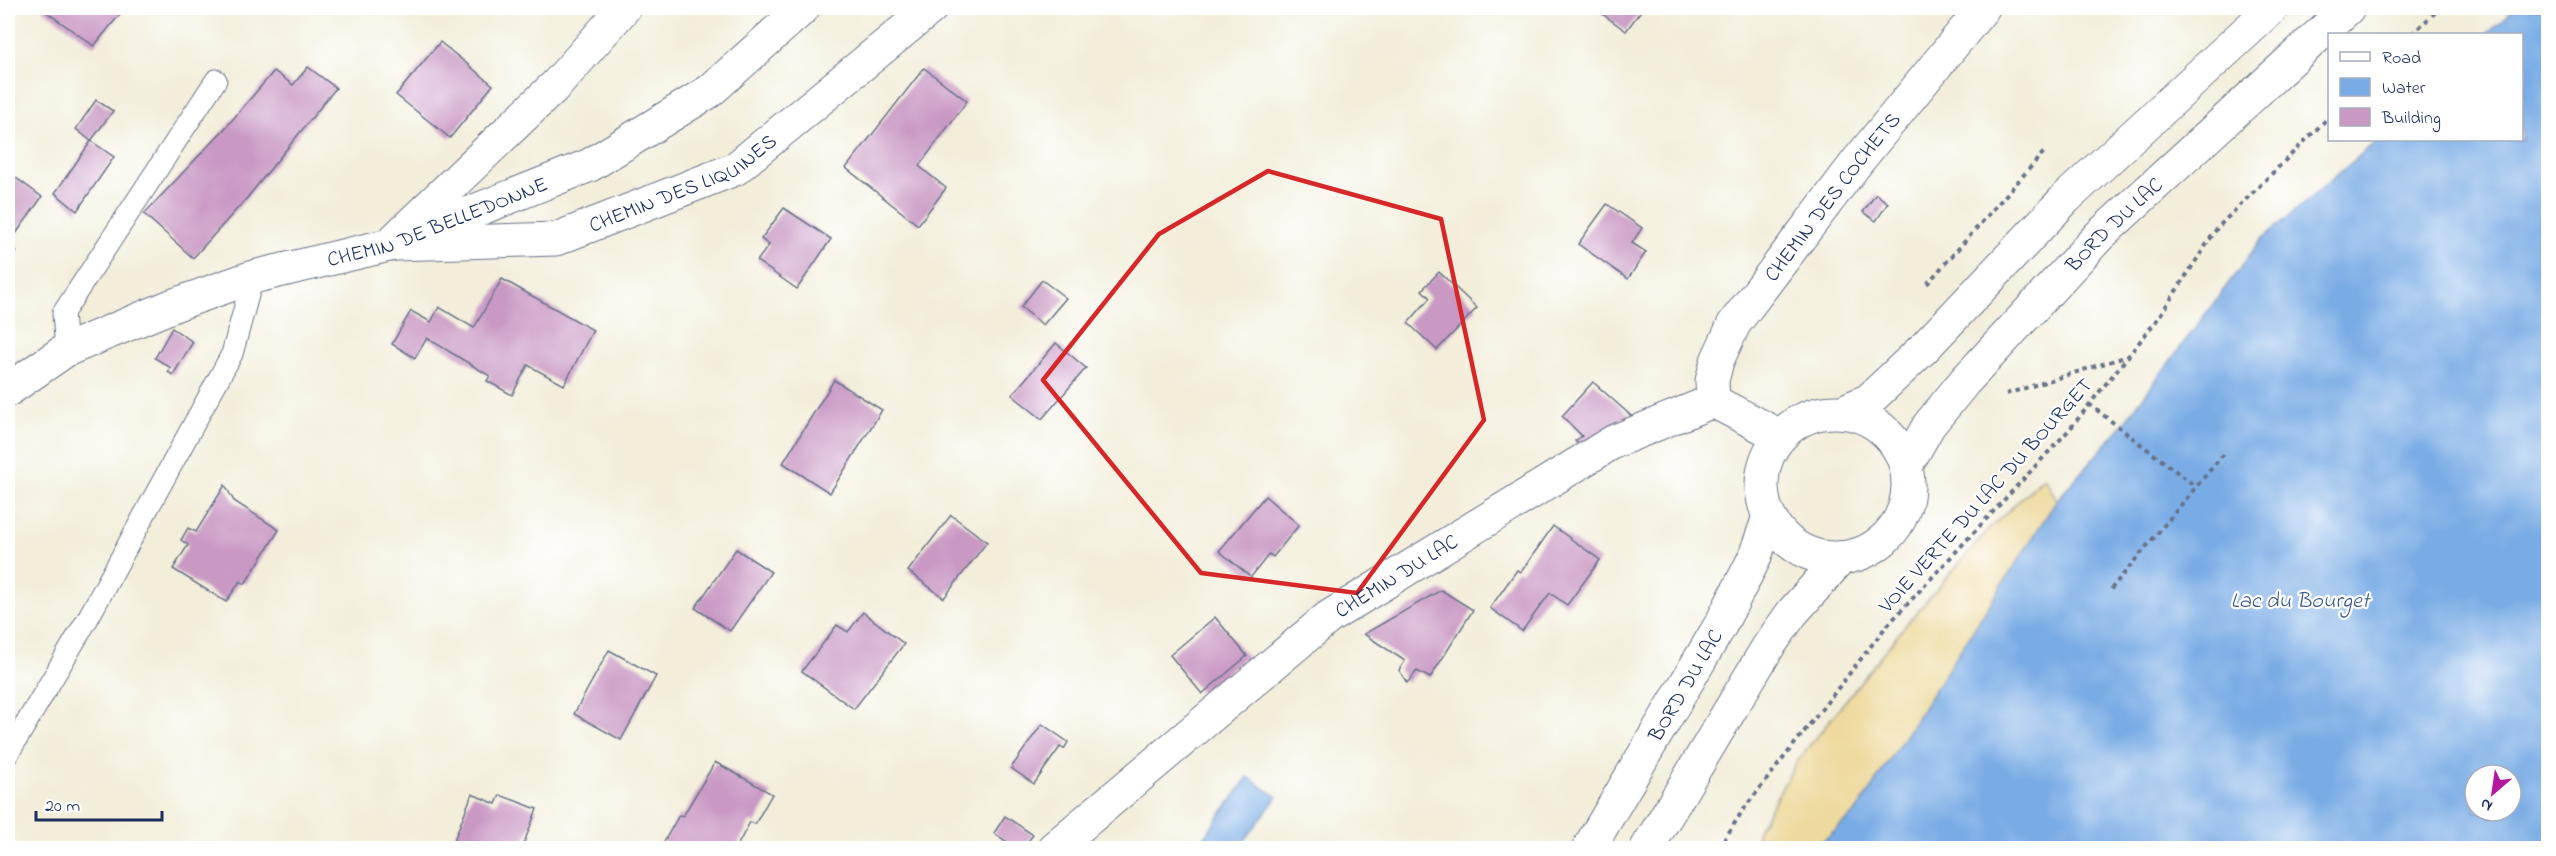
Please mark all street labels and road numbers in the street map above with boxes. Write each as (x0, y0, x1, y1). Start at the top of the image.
street label: CHEMIN DES COCHETS (1758, 107, 1909, 289)
street label: CHEMIN DES LIQUINES (585, 128, 784, 242)
street label: CHEMIN DE BELLEDONNE (324, 170, 553, 276)
street label: BORD DU LAC (2059, 171, 2170, 281)
street label: VOIE VERTE DU LAC DU BOURGET (1872, 372, 2100, 621)
street label: CHEMIN DU LAC (1330, 528, 1465, 627)
street label: BORD DU LAC (1641, 625, 1731, 749)

